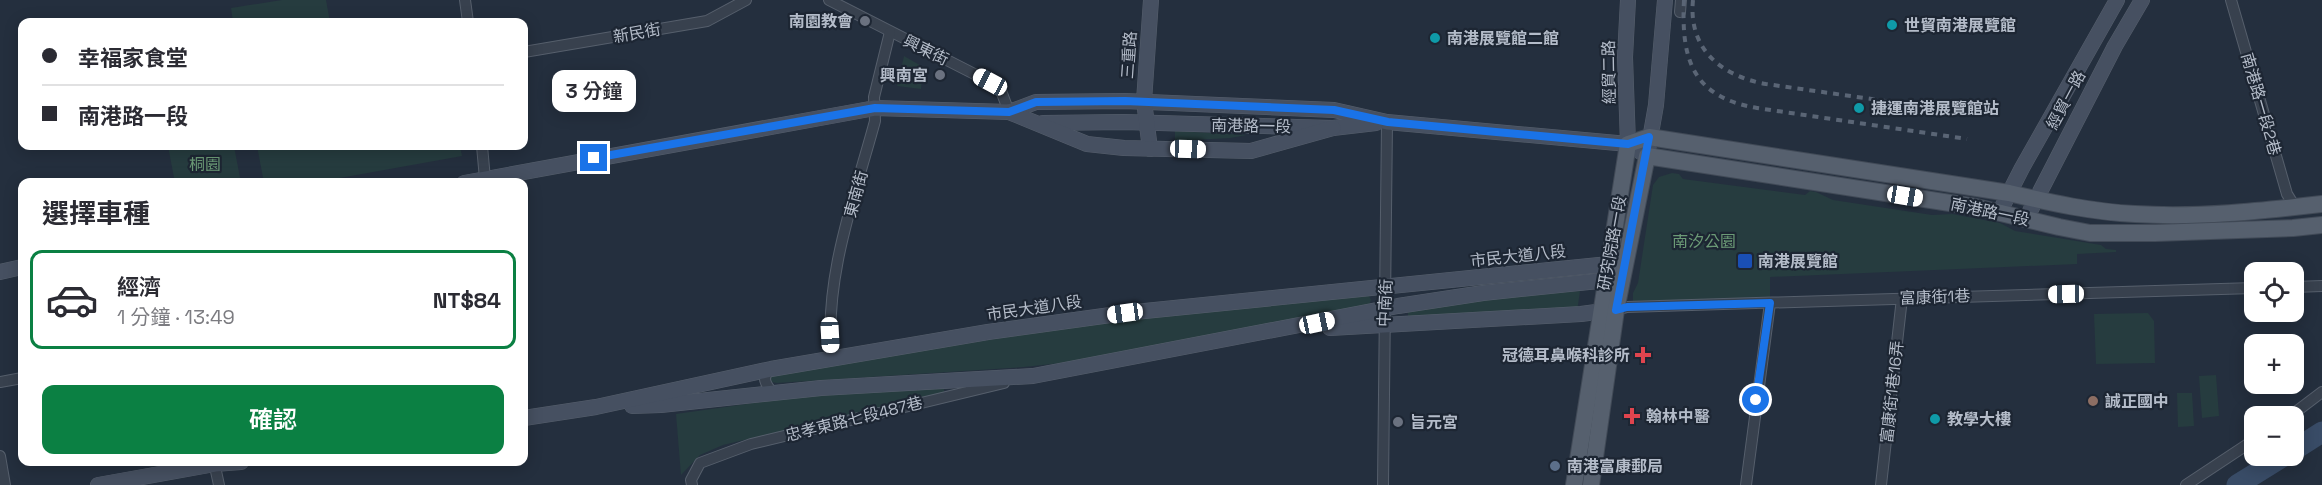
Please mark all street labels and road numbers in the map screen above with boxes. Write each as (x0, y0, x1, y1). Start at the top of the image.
street label: 新民街 (612, 18, 662, 48)
street label: 興東街 (900, 30, 952, 70)
street label: 三重路 (1117, 30, 1141, 80)
street label: 經貿二路 (1598, 40, 1620, 104)
street label: 南港路一段2巷 (2236, 50, 2286, 158)
street label: 經貿一路 (2042, 67, 2090, 133)
street label: 南港路一段 (1211, 115, 1291, 137)
street label: 東南街 (840, 168, 872, 220)
street label: 南港路一段 (1949, 193, 2031, 231)
street label: 研究院路一段 (1593, 194, 1631, 292)
street label: 市民大道八段 (1469, 241, 1567, 271)
street label: 中南街 (1373, 278, 1397, 328)
street label: 富康街1巷 (1899, 285, 1971, 309)
street label: 市民大道八段 (985, 291, 1083, 325)
street label: 富康街1巷16弄 (1876, 340, 1908, 444)
street label: 忠孝東路七段487巷 (783, 392, 925, 446)

